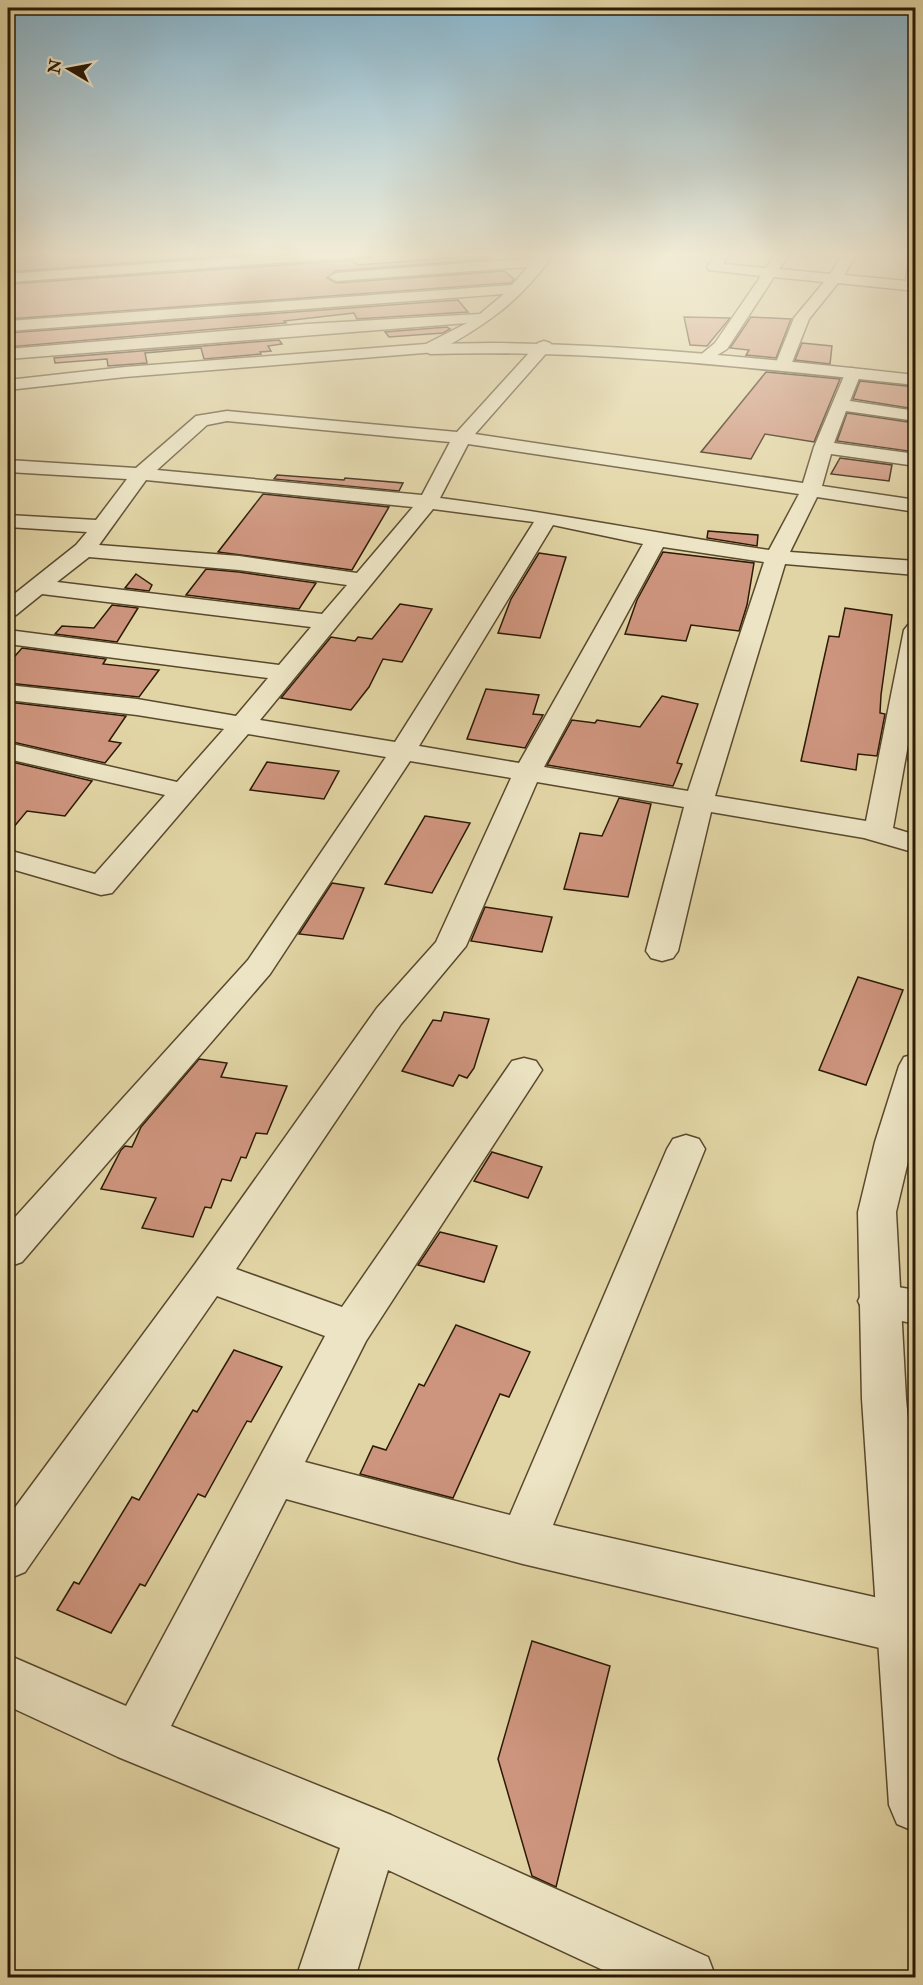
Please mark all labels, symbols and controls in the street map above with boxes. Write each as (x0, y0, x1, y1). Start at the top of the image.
north arrow (39, 39, 99, 99)
text: N (44, 57, 66, 76)

